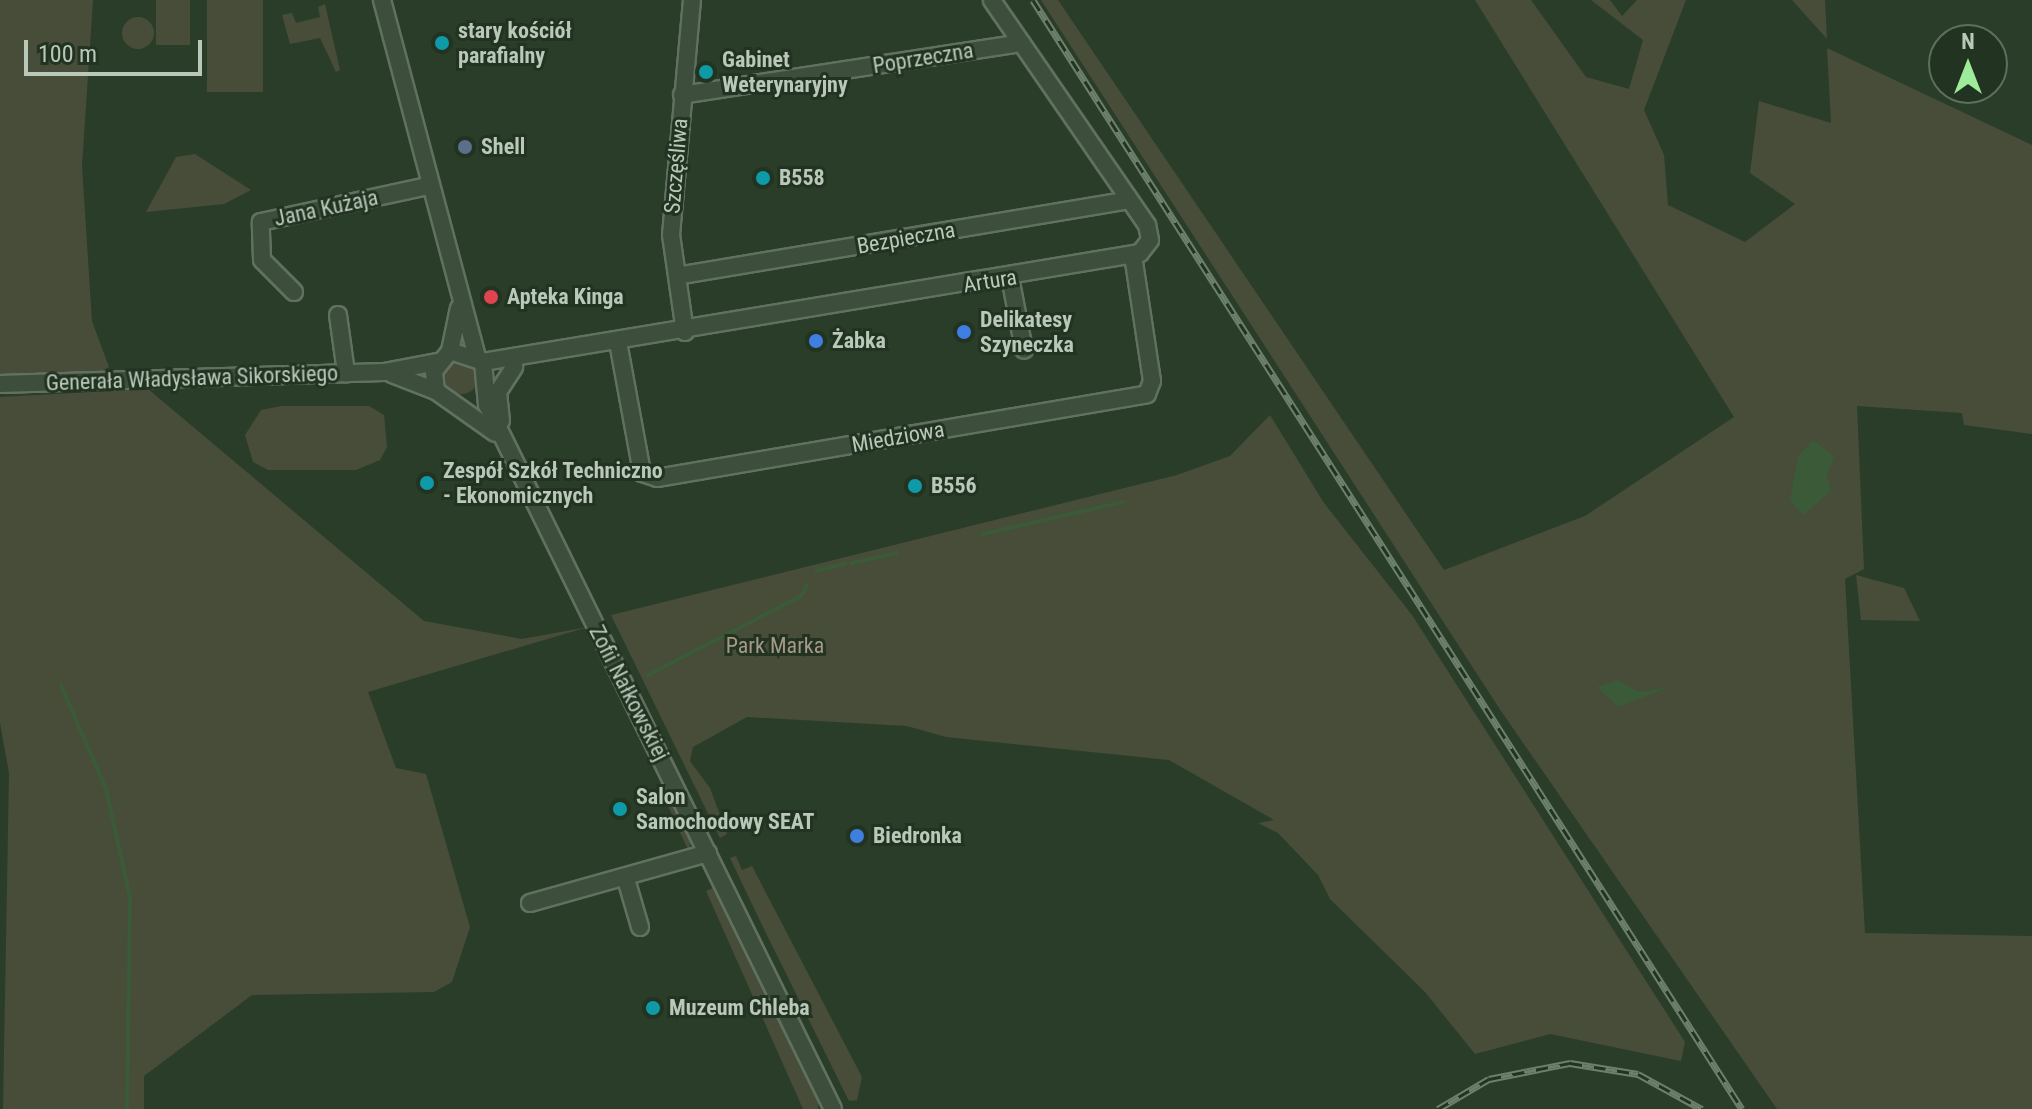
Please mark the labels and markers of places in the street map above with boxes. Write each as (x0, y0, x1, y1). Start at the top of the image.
place label: stary kościół parafialny (458, 17, 572, 68)
marker: stary kościół parafialny (433, 34, 451, 52)
place label: Gabinet Weterynaryjny (722, 46, 848, 98)
marker: Gabinet Weterynaryjny (697, 63, 715, 81)
place label: Shell (481, 134, 525, 160)
marker: Shell (456, 138, 474, 156)
place label: B558 (779, 165, 825, 191)
marker: B558 (754, 169, 772, 187)
place label: Apteka Kinga (507, 284, 624, 310)
marker: Apteka Kinga (482, 288, 500, 306)
place label: Delikatesy Szyneczka (980, 306, 1074, 358)
marker: Delikatesy Szyneczka (955, 323, 973, 341)
place label: Żabka (832, 328, 886, 354)
marker: Żabka (807, 332, 825, 350)
place label: Zespół Szkół Techniczno - Ekonomicznych (443, 457, 663, 508)
place label: B556 (931, 473, 977, 499)
marker: Zespół Szkół Techniczno - Ekonomicznych (418, 474, 436, 492)
marker: B556 (906, 477, 924, 495)
place label: Salon Samochodowy SEAT (636, 783, 814, 834)
marker: Salon Samochodowy SEAT (611, 800, 629, 818)
place label: Biedronka (873, 823, 962, 849)
marker: Biedronka (848, 827, 866, 845)
place label: Muzeum Chleba (669, 995, 810, 1021)
marker: Muzeum Chleba (644, 999, 662, 1017)

